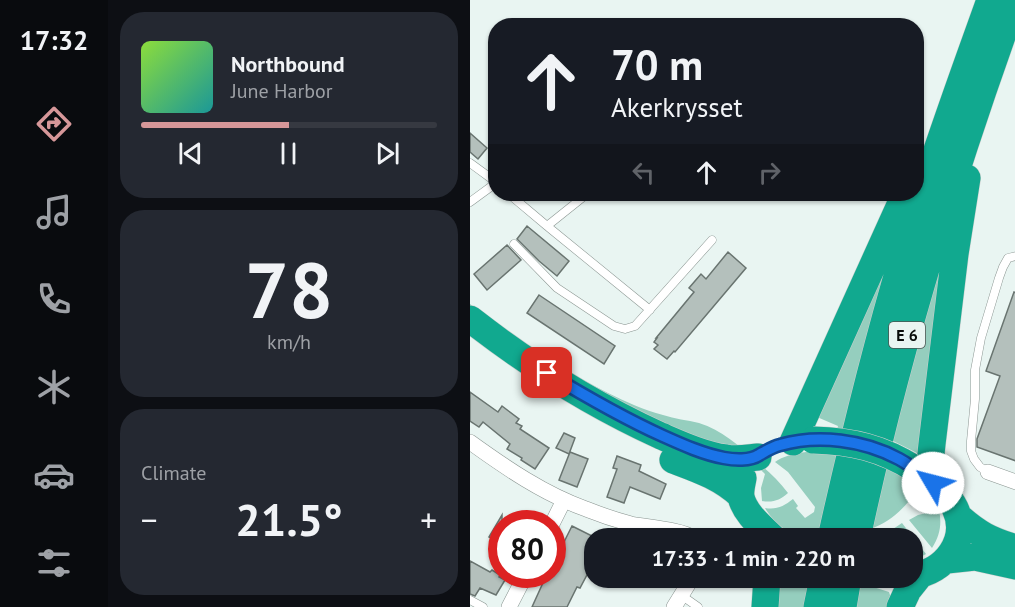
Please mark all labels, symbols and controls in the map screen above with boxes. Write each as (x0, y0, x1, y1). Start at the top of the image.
text: 17:32 (20, 23, 88, 57)
text: 70 m (611, 37, 703, 92)
icon: ahead (512, 42, 590, 120)
text: Northbound (231, 50, 345, 78)
text: June Harbor (231, 78, 333, 104)
text: Akerkrysset (611, 90, 743, 124)
icon: directions (33, 103, 75, 145)
icon: previous (174, 137, 207, 170)
icon: pause (272, 137, 305, 170)
icon: next (371, 137, 404, 170)
icon: left (627, 156, 660, 189)
icon: ahead (690, 156, 723, 189)
icon: right (753, 156, 786, 189)
icon: music (33, 191, 75, 233)
text: 78 (245, 239, 333, 340)
icon: phone (33, 278, 75, 320)
road number: E 6 (889, 322, 925, 348)
text: km/h (267, 329, 311, 355)
pin (521, 347, 572, 398)
icon: arrive (530, 356, 563, 389)
icon: climate (33, 366, 75, 408)
position arrow (901, 451, 965, 515)
icon: car (33, 454, 75, 496)
text: Climate (141, 460, 207, 486)
text: 21.5° (235, 490, 343, 548)
text: − (141, 498, 158, 541)
text: + (420, 498, 437, 541)
speed limit sign: 80 (488, 510, 566, 588)
icon: filters (33, 542, 75, 584)
text: 17:33 · 1 min · 220 m (652, 544, 855, 572)

